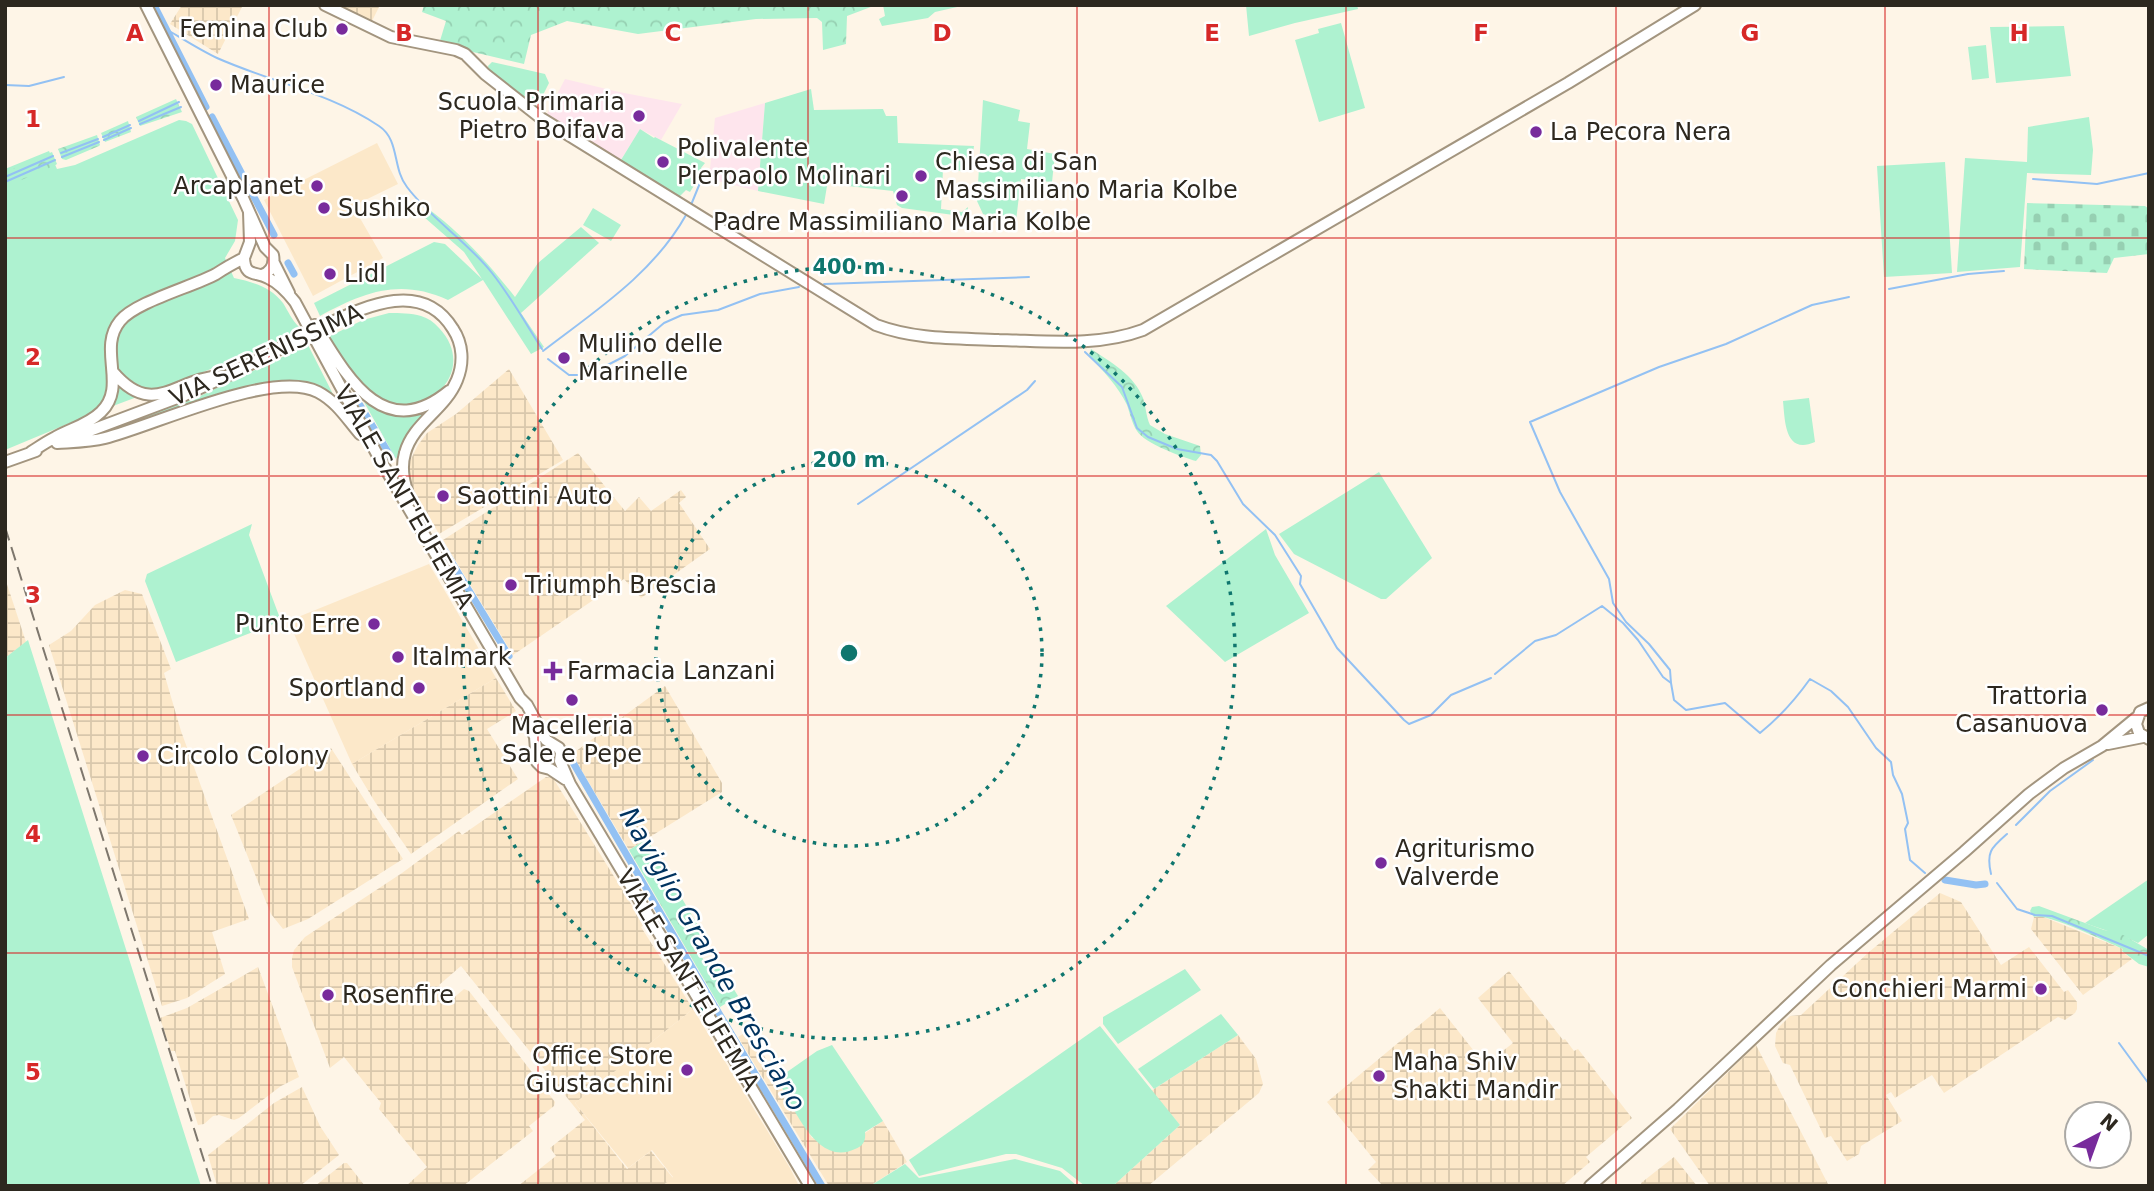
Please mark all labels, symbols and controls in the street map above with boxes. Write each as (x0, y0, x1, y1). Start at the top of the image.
place label: Femina Club (179, 15, 328, 43)
text: A (126, 20, 144, 46)
text: B (395, 20, 413, 46)
text: C (665, 20, 681, 46)
text: D (932, 20, 952, 46)
text: E (1204, 20, 1220, 46)
text: F (1473, 20, 1489, 46)
text: G (1741, 20, 1759, 46)
text: H (2009, 20, 2029, 46)
marker: Femina Club (334, 21, 350, 37)
place label: Maurice (230, 71, 325, 99)
marker: Maurice (208, 77, 224, 93)
place label: Scuola Primaria Pietro Boifava (438, 88, 625, 144)
text: 1 (25, 106, 41, 132)
marker: Scuola Primaria Pietro Boifava (631, 108, 647, 124)
place label: La Pecora Nera (1550, 118, 1731, 146)
marker: La Pecora Nera (1528, 124, 1544, 140)
place label: Polivalente Pierpaolo Molinari (677, 134, 891, 190)
place label: Chiesa di San Massimiliano Maria Kolbe (935, 148, 1238, 204)
marker: Polivalente Pierpaolo Molinari (655, 154, 671, 170)
marker: Chiesa di San Massimiliano Maria Kolbe (913, 168, 929, 184)
place label: Arcaplanet (173, 172, 303, 200)
marker: Arcaplanet (309, 178, 325, 194)
marker: Padre Massimiliano Maria Kolbe (894, 188, 910, 204)
place label: Sushiko (338, 194, 431, 222)
marker: Sushiko (316, 200, 332, 216)
place label: Padre Massimiliano Maria Kolbe (713, 208, 1091, 236)
text: 400 m (812, 255, 886, 279)
place label: Lidl (344, 260, 386, 288)
marker: Lidl (322, 266, 338, 282)
street label: VIA SERENISSIMA (165, 298, 367, 412)
place label: Mulino delle Marinelle (578, 330, 723, 386)
text: 2 (25, 344, 41, 370)
marker: Mulino delle Marinelle (556, 350, 572, 366)
street label: VIALE SANT'EUFEMIA (329, 380, 480, 614)
text: 200 m (812, 448, 886, 472)
place label: Saottini Auto (457, 482, 612, 510)
marker: Saottini Auto (435, 488, 451, 504)
place label: Triumph Brescia (524, 571, 717, 599)
marker: Triumph Brescia (503, 577, 519, 593)
text: 3 (25, 582, 41, 608)
place label: Punto Erre (235, 610, 360, 638)
marker: Punto Erre (366, 616, 382, 632)
centre of rings (837, 641, 861, 665)
place label: Italmark (412, 643, 512, 671)
marker: Italmark (390, 649, 406, 665)
place label: Farmacia Lanzani (567, 657, 776, 685)
marker: Farmacia Lanzani (545, 663, 561, 679)
place label: Sportland (289, 674, 405, 702)
marker: Sportland (411, 680, 427, 696)
place label: Trattoria Casanuova (1955, 682, 2088, 738)
marker: Macelleria Sale e Pepe (564, 692, 580, 708)
marker: Trattoria Casanuova (2094, 702, 2110, 718)
place label: Macelleria Sale e Pepe (502, 712, 642, 768)
place label: Circolo Colony (157, 742, 329, 770)
marker: Circolo Colony (135, 748, 151, 764)
water label: Naviglio Grande Bresciano (614, 802, 812, 1116)
text: 4 (25, 821, 41, 847)
place label: Agriturismo Valverde (1395, 835, 1535, 891)
marker: Agriturismo Valverde (1373, 855, 1389, 871)
street label: VIALE SANT'EUFEMIA (611, 864, 766, 1096)
place label: Conchieri Marmi (1831, 975, 2027, 1003)
place label: Rosenfire (342, 981, 454, 1009)
marker: Conchieri Marmi (2033, 981, 2049, 997)
marker: Rosenfire (320, 987, 336, 1003)
place label: Office Store Giustacchini (526, 1042, 673, 1098)
place label: Maha Shiv Shakti Mandir (1393, 1048, 1558, 1104)
text: 5 (25, 1059, 41, 1085)
marker: Office Store Giustacchini (679, 1062, 695, 1078)
marker: Maha Shiv Shakti Mandir (1371, 1068, 1387, 1084)
north arrow (2063, 1100, 2133, 1170)
text: N (2096, 1109, 2122, 1136)

